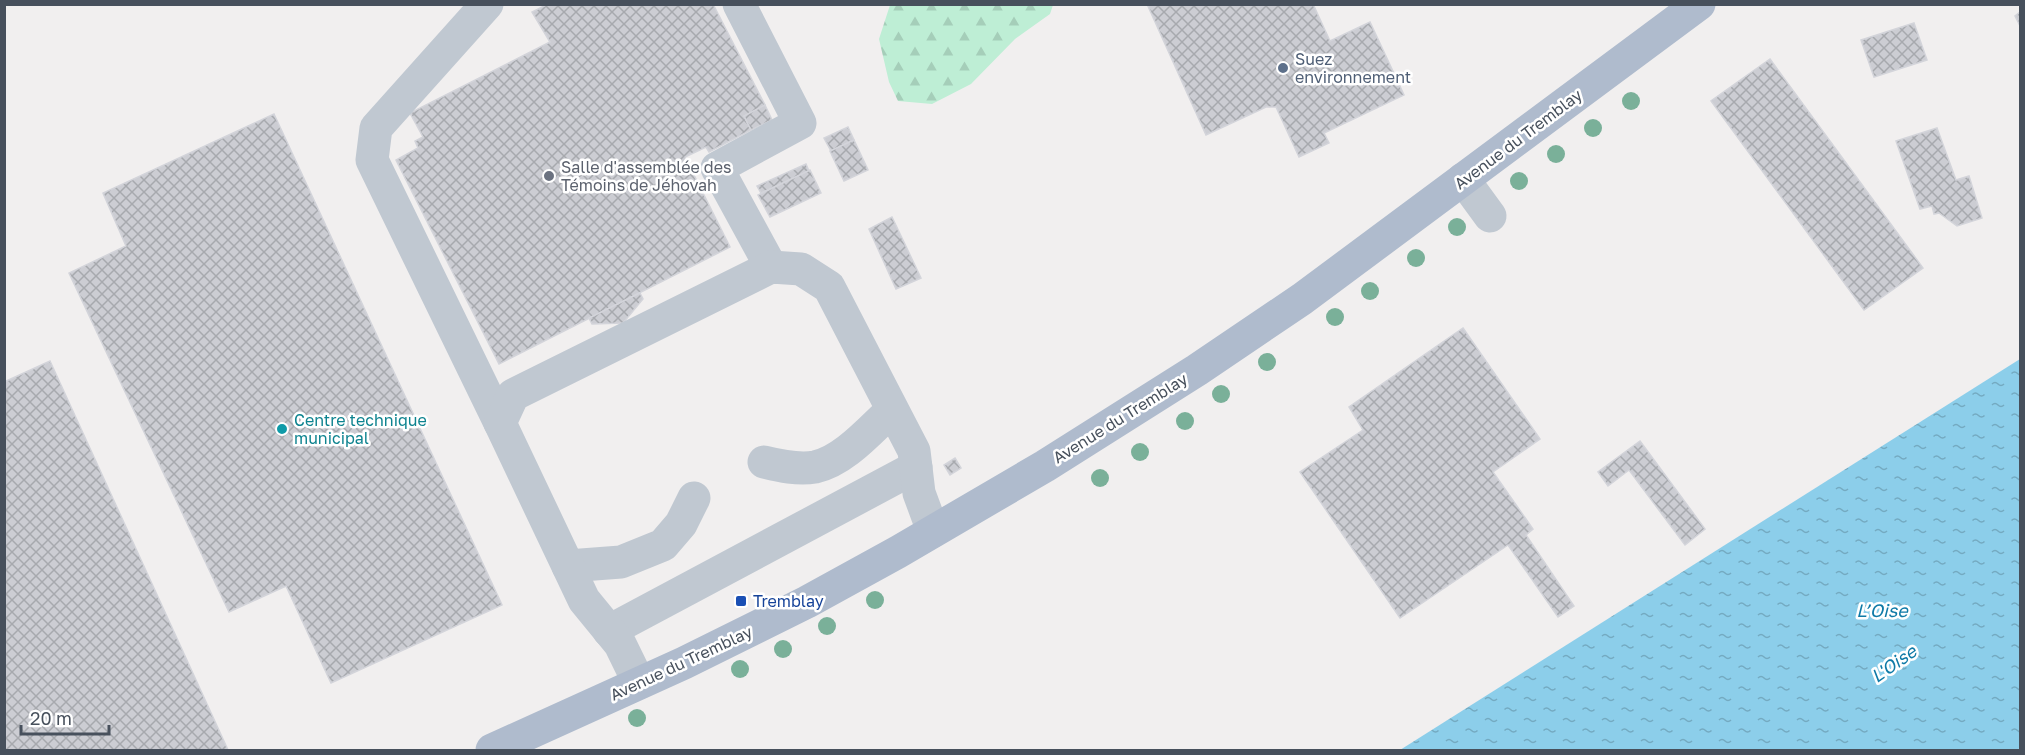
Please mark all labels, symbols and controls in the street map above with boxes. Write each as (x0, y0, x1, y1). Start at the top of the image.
place label: Suez environnement (1295, 49, 1411, 87)
marker: Suez environnement (1276, 61, 1290, 75)
street label: Avenue du Tremblay (1450, 84, 1586, 194)
place label: Salle d'assemblée des Témoins de Jéhovah (561, 157, 731, 195)
marker: Salle d'assemblée des Témoins de Jéhovah (542, 169, 556, 183)
street label: Avenue du Tremblay (1049, 369, 1191, 467)
place label: Centre technique municipal (294, 410, 427, 448)
marker: Centre technique municipal (275, 422, 289, 436)
place label: Tremblay (753, 591, 824, 611)
marker: Tremblay (734, 594, 748, 608)
water label: L’Oise (1856, 599, 1909, 621)
street label: Avenue du Tremblay (607, 621, 755, 705)
water label: L'Oise (1866, 639, 1922, 687)
scale bar (21, 698, 110, 736)
text: 20 m (30, 707, 72, 729)

